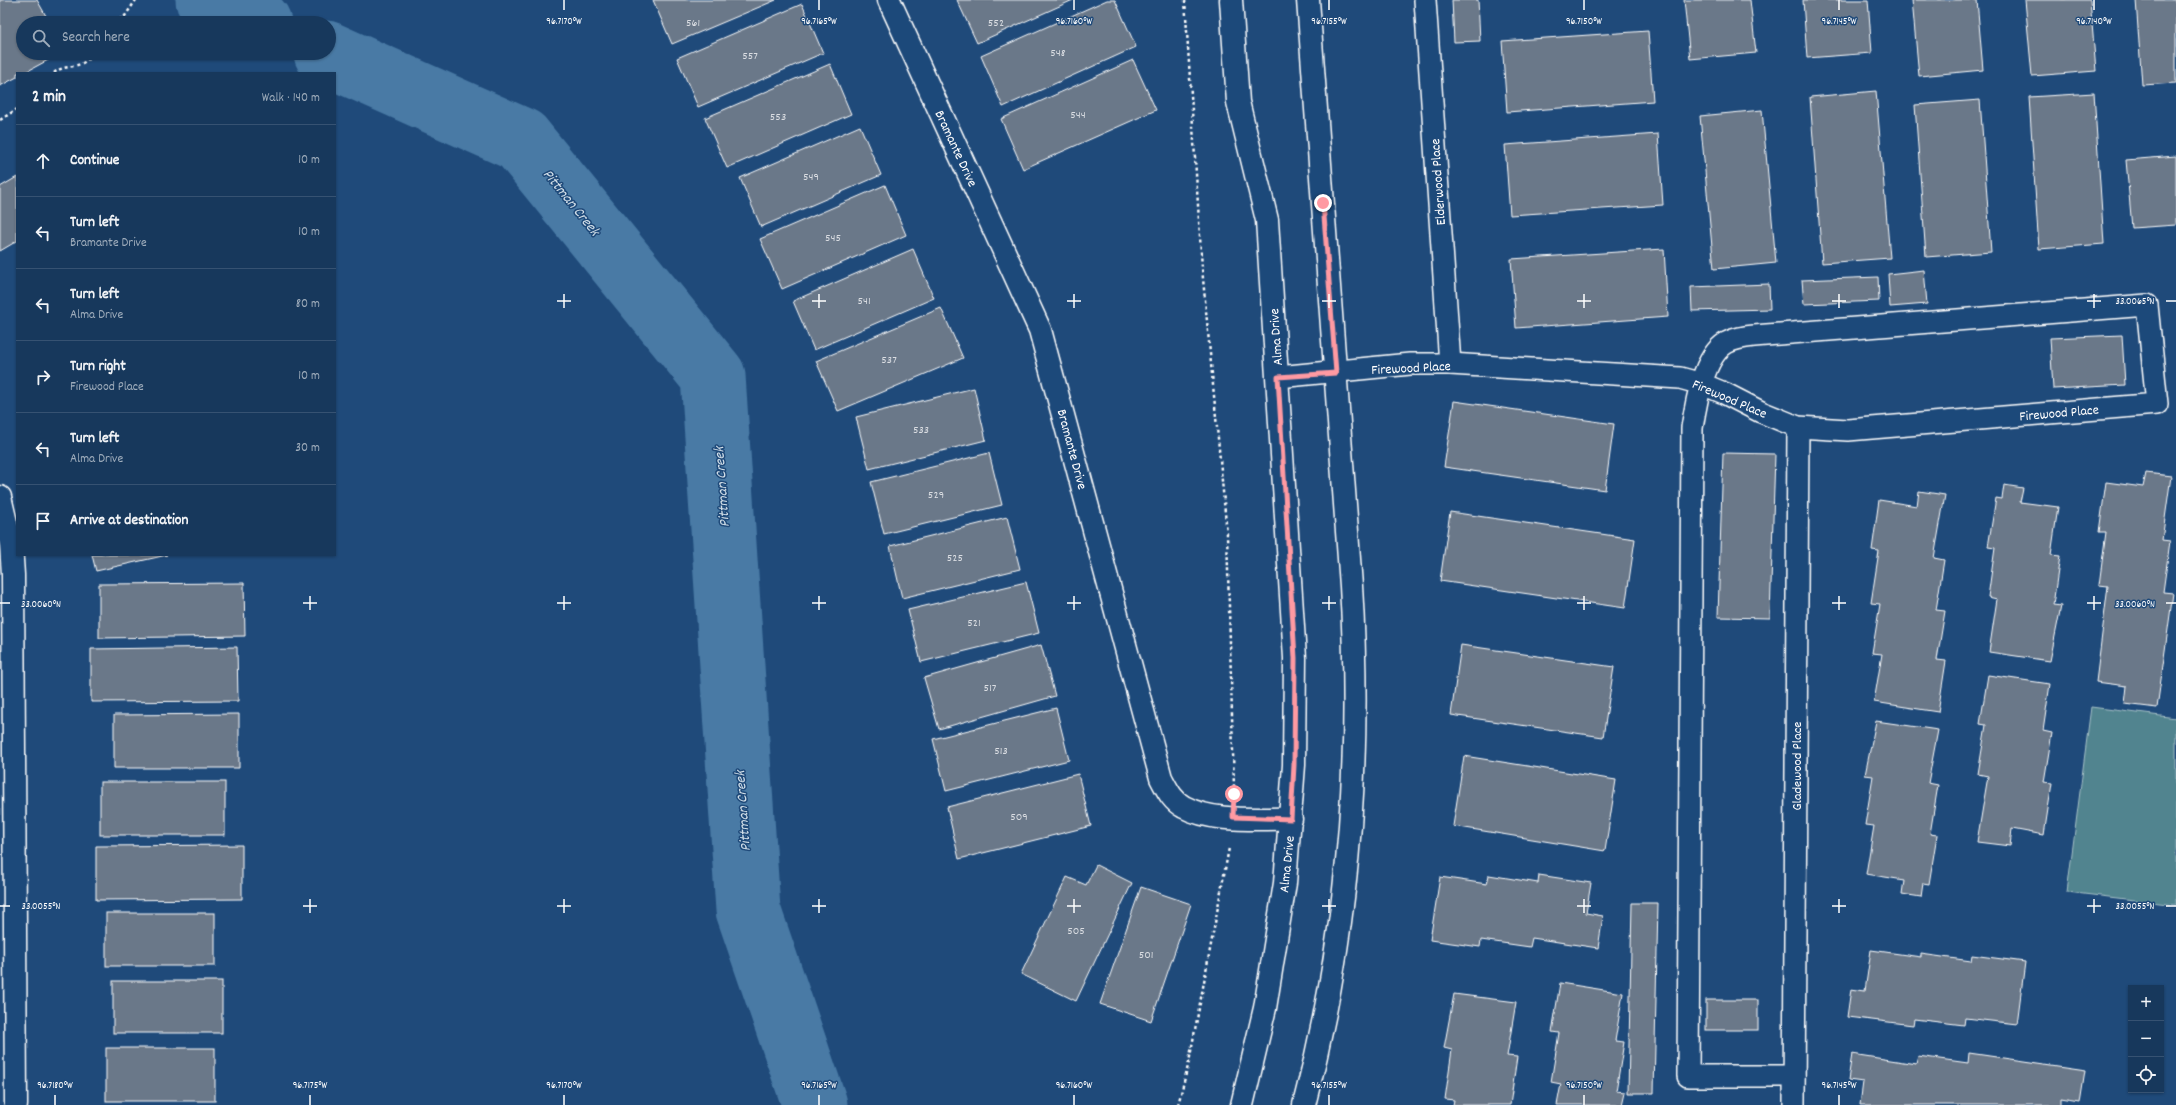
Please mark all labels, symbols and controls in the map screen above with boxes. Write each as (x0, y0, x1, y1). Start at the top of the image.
text: 96.7170°W (546, 15, 582, 29)
house number: 561 (686, 15, 700, 32)
text: 96.7165°W (801, 15, 837, 29)
house number: 552 (988, 15, 1004, 32)
text: 96.7160°W (1056, 15, 1092, 29)
text: 96.7155°W (1311, 15, 1347, 29)
text: 96.7150°W (1566, 15, 1602, 29)
text: 96.7145°W (1822, 15, 1857, 29)
text: 96.7140°W (2076, 15, 2112, 29)
search box (16, 16, 336, 60)
icon: search (30, 27, 52, 49)
text: Search here (62, 27, 130, 49)
house number: 548 (1050, 45, 1066, 62)
house number: 557 (742, 48, 758, 65)
text: 2 min (32, 86, 66, 110)
text: Walk · 140 m (262, 89, 320, 108)
street label: Bramante Drive (929, 107, 982, 190)
house number: 544 (1070, 107, 1086, 124)
house number: 553 (770, 109, 786, 126)
street label: Elderwood Place (1426, 138, 1452, 226)
icon: ahead (32, 150, 54, 172)
text: Continue (70, 150, 119, 172)
text: 10 m (298, 151, 320, 170)
water label: Pittman Creek (537, 165, 606, 243)
house number: 549 (803, 169, 819, 186)
route end (1314, 194, 1332, 212)
text: Turn left (70, 212, 119, 234)
icon: left (32, 222, 54, 244)
text: 10 m (298, 223, 320, 242)
house number: 545 (825, 230, 841, 247)
text: Bramante Drive (70, 234, 147, 253)
text: Turn left (70, 284, 119, 306)
house number: 541 (857, 293, 871, 310)
icon: left (32, 294, 54, 316)
text: 80 m (296, 295, 320, 314)
text: 33.0065°N (2115, 295, 2155, 309)
text: Alma Drive (70, 306, 123, 325)
street label: Alma Drive (1265, 308, 1289, 366)
house number: 537 (881, 352, 897, 369)
text: Turn right (70, 356, 126, 378)
street label: Firewood Place (1371, 357, 1451, 381)
icon: right (32, 366, 54, 388)
text: 10 m (298, 367, 320, 386)
street label: Firewood Place (1689, 375, 1770, 425)
text: Firewood Place (70, 378, 144, 397)
street label: Firewood Place (2019, 401, 2100, 427)
street label: Bramante Drive (1051, 407, 1091, 492)
house number: 533 (913, 422, 929, 439)
text: Turn left (70, 428, 119, 450)
icon: left (32, 438, 54, 460)
text: 30 m (295, 439, 320, 458)
water label: Pittman Creek (709, 444, 737, 528)
text: Alma Drive (70, 450, 123, 469)
house number: 529 (928, 487, 944, 504)
icon: arrive (32, 510, 54, 532)
text: Arrive at destination (70, 510, 188, 532)
house number: 525 (947, 550, 963, 567)
text: 33.0060°N (21, 598, 61, 612)
text: 33.0060°N (2115, 598, 2155, 612)
house number: 521 (967, 615, 981, 632)
house number: 517 (984, 680, 997, 697)
street label: Gladewood Place (1788, 722, 1808, 810)
house number: 513 (994, 743, 1008, 760)
water label: Pittman Creek (730, 768, 758, 852)
route start (1225, 785, 1243, 803)
house number: 509 (1010, 809, 1028, 826)
street label: Alma Drive (1275, 835, 1301, 894)
text: 33.0055°N (22, 900, 60, 914)
text: 33.0055°N (2116, 900, 2154, 914)
house number: 505 (1067, 923, 1085, 940)
house number: 501 (1139, 947, 1153, 964)
map controls (2128, 985, 2164, 1093)
button: + (2128, 985, 2164, 1021)
button: − (2128, 1021, 2164, 1057)
button: locate (2128, 1057, 2164, 1093)
text: 96.7180°W (37, 1079, 73, 1093)
text: 96.7175°W (293, 1079, 328, 1093)
text: 96.7170°W (546, 1079, 582, 1093)
text: 96.7165°W (801, 1079, 837, 1093)
text: 96.7160°W (1056, 1079, 1092, 1093)
text: 96.7155°W (1311, 1079, 1347, 1093)
text: 96.7150°W (1566, 1079, 1602, 1093)
text: 96.7145°W (1822, 1079, 1857, 1093)

